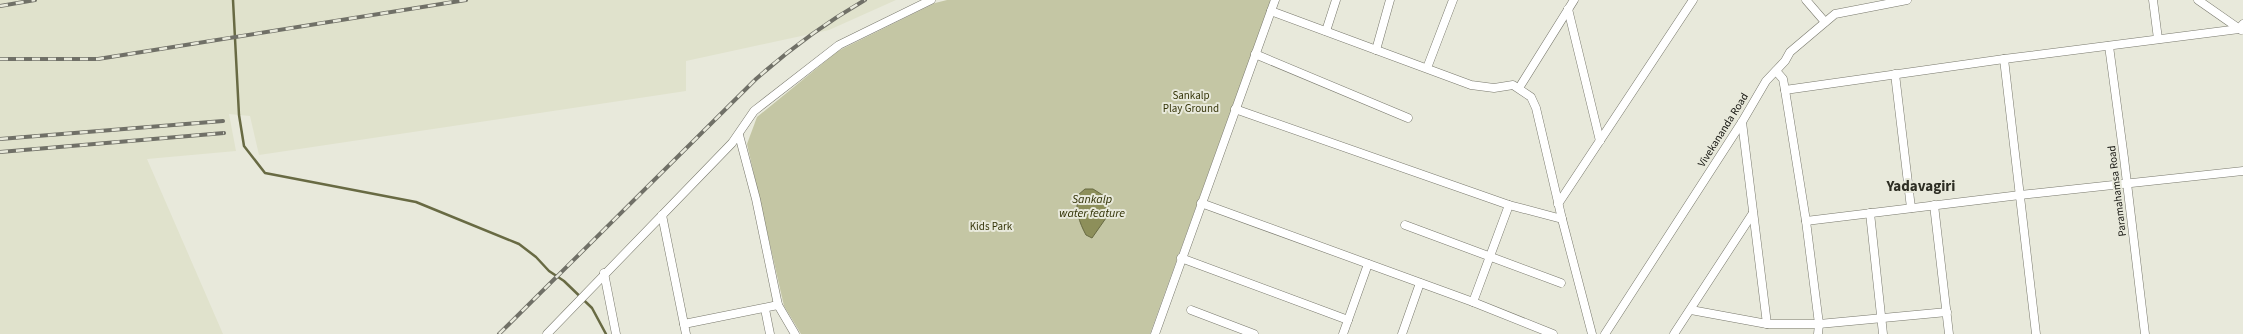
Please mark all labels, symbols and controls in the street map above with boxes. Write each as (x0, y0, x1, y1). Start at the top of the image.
park label: Sankalp Play Ground (1163, 88, 1219, 116)
street label: Vivekananda Road (1694, 90, 1752, 170)
street label: Paramahamsa Road (2104, 145, 2130, 237)
district label: Yadavagiri (1886, 176, 1955, 197)
water label: Sankalp water feature (1059, 191, 1125, 222)
park label: Kids Park (970, 219, 1013, 234)

